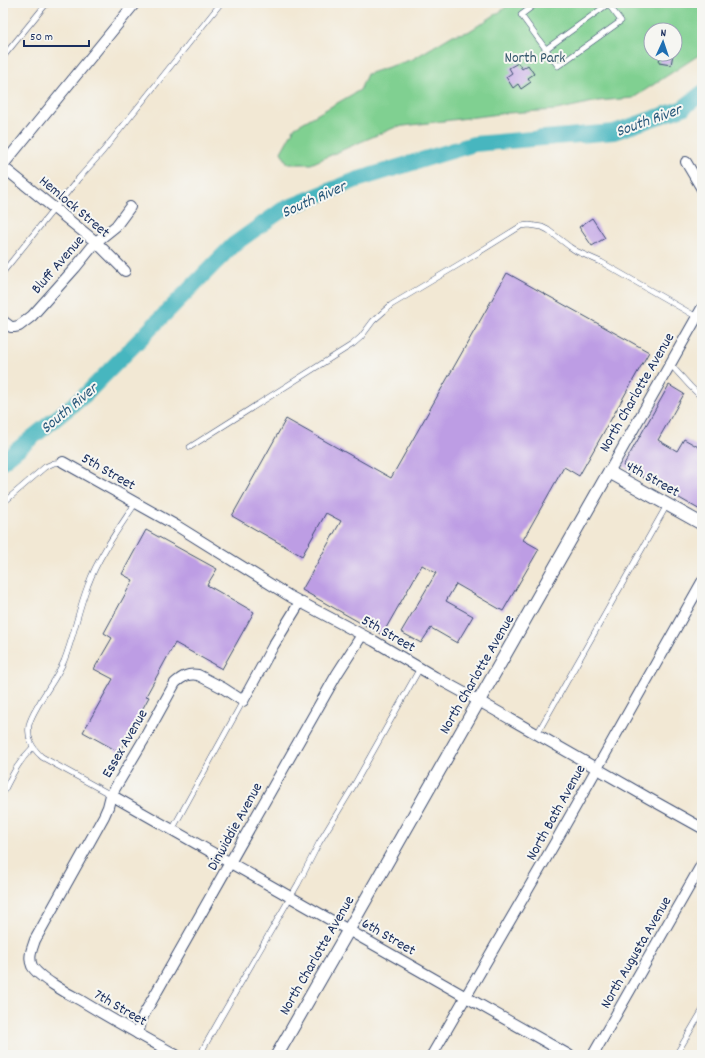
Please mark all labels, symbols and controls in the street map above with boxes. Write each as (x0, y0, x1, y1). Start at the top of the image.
scale bar (24, 22, 89, 48)
north arrow (643, 22, 683, 62)
text: N (660, 26, 667, 42)
text: 50 m (30, 29, 53, 46)
park label: North Park (504, 48, 566, 70)
water label: South River (613, 98, 687, 144)
street label: Hemlock Street (33, 171, 114, 244)
water label: South River (278, 175, 352, 225)
street label: Bluff Avenue (27, 231, 91, 300)
street label: North Charlotte Avenue (595, 329, 681, 457)
water label: South River (36, 377, 105, 440)
street label: 5th Street (77, 448, 140, 497)
street label: 4th Street (621, 456, 683, 504)
street label: 5th Street (357, 610, 420, 659)
street label: North Charlotte Avenue (435, 611, 521, 739)
street label: Essex Avenue (97, 705, 154, 782)
street label: North Bath Avenue (521, 761, 592, 865)
street label: Dinwiddie Avenue (202, 779, 269, 875)
street label: North Charlotte Avenue (275, 892, 361, 1020)
street label: North Augusta Avenue (596, 892, 678, 1013)
street label: 6th Street (357, 913, 420, 962)
street label: 7th Street (89, 985, 151, 1033)

